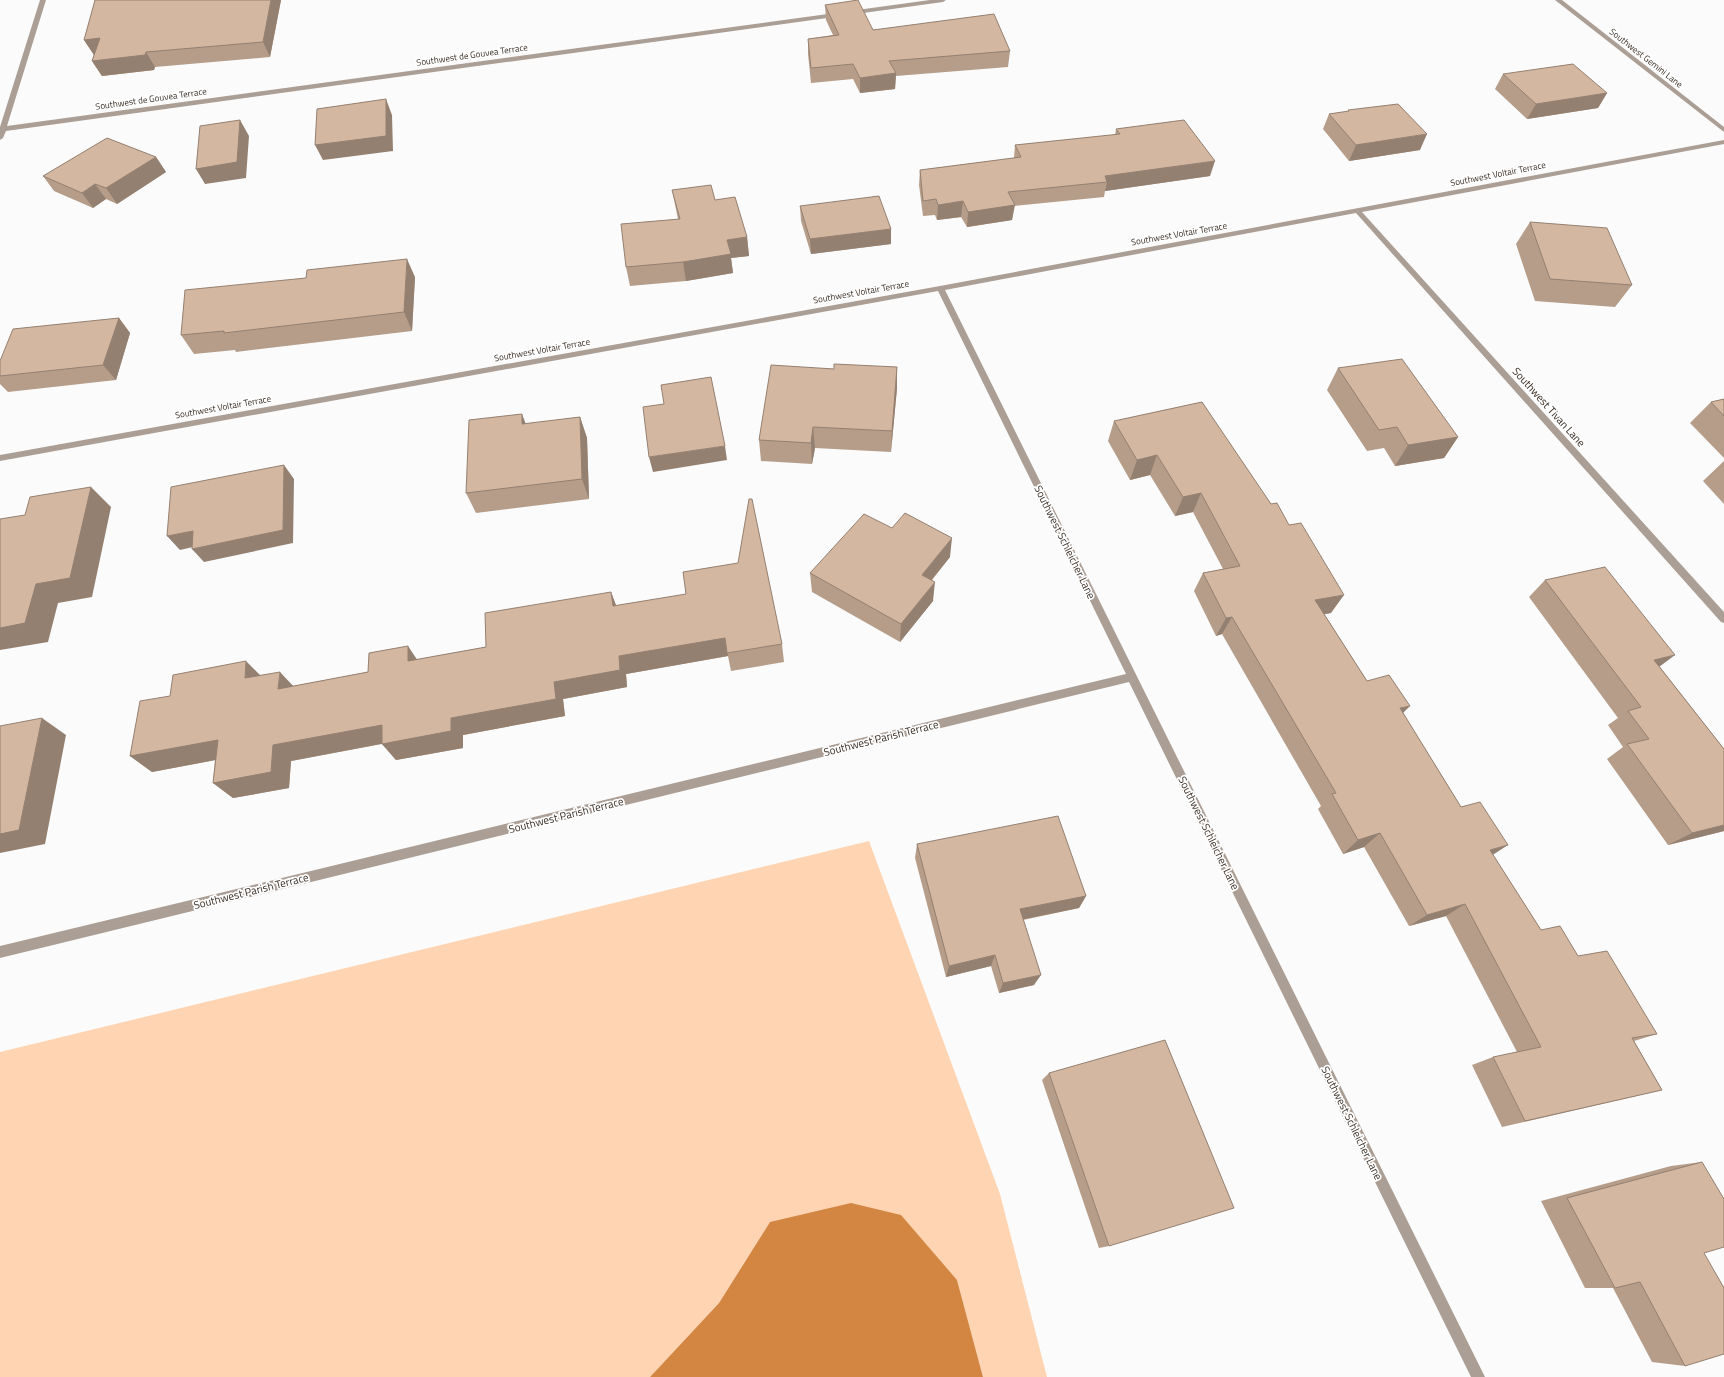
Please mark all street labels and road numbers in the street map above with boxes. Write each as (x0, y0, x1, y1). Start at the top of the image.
street label: Southwest Gemini Lane (1607, 25, 1686, 91)
street label: Southwest de Gouvea Terrace (415, 40, 529, 69)
street label: Southwest de Gouvea Terrace (94, 84, 208, 113)
street label: Southwest Voltair Terrace (1449, 158, 1547, 189)
street label: Southwest Voltair Terrace (1130, 219, 1228, 248)
street label: Southwest Voltair Terrace (812, 277, 910, 306)
street label: Southwest Voltair Terrace (493, 335, 591, 364)
street label: Southwest Tivan Lane (1509, 364, 1589, 451)
street label: Southwest Voltair Terrace (174, 392, 272, 421)
street label: Southwest Schleicher Lane (1031, 483, 1100, 602)
street label: Southwest Parish Terrace (822, 716, 941, 760)
street label: Southwest Schleicher Lane (1175, 774, 1244, 893)
street label: Southwest Parish Terrace (507, 793, 626, 837)
street label: Southwest Parish Terrace (192, 869, 311, 913)
street label: Southwest Schleicher Lane (1318, 1064, 1387, 1183)

